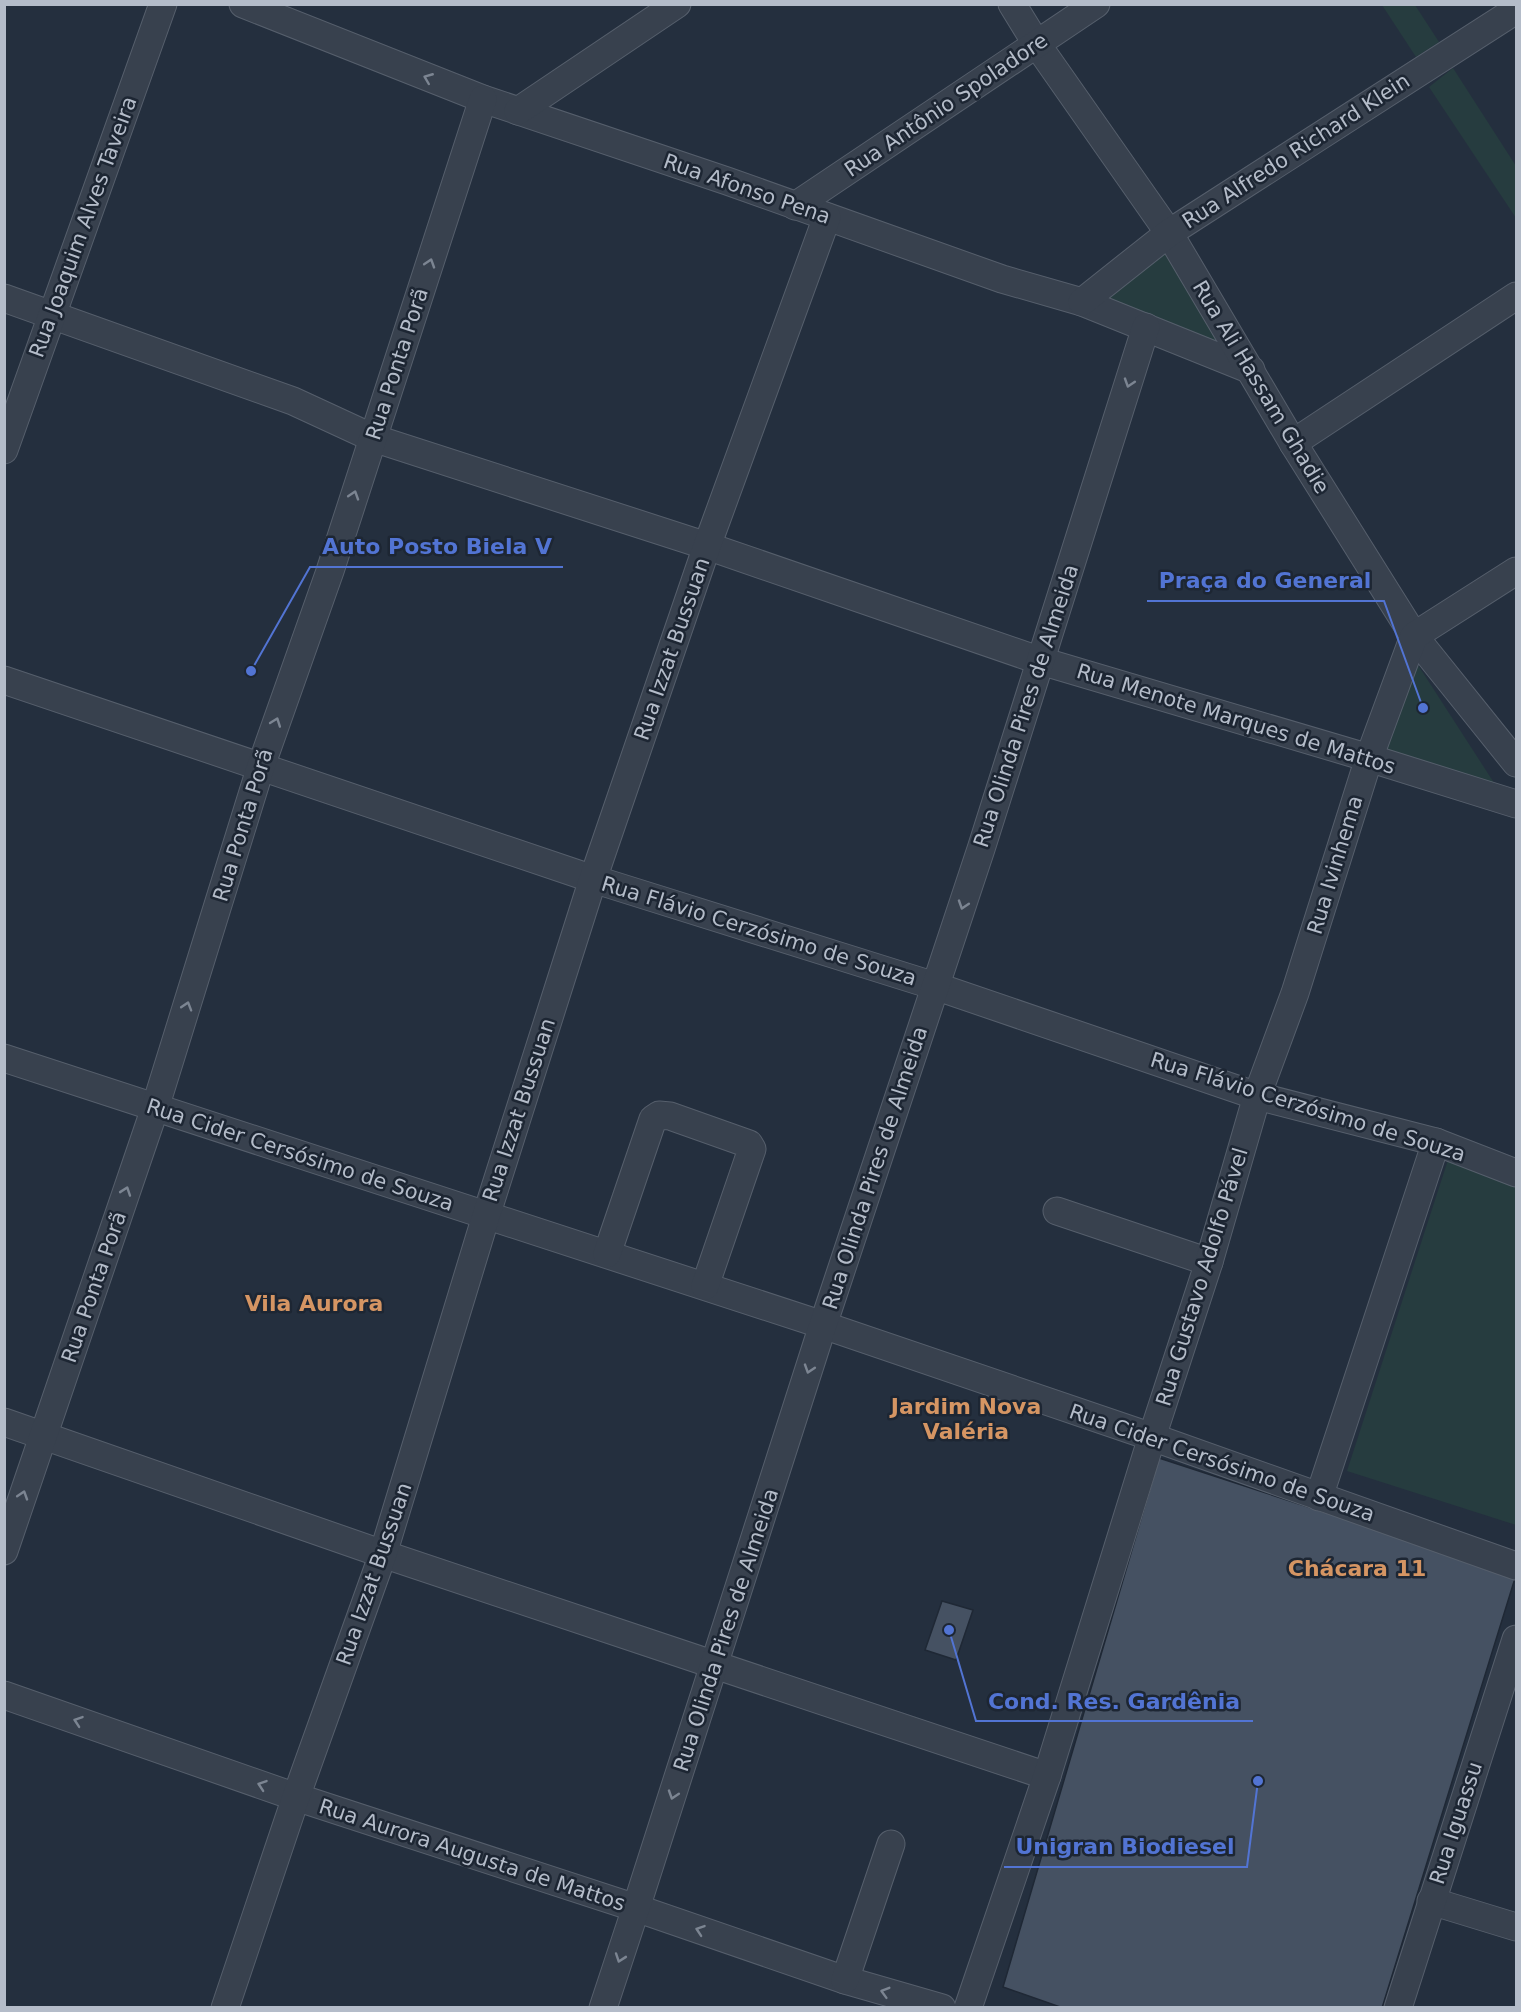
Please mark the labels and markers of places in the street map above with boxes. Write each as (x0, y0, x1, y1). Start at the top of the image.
callout: Auto Posto Biela V (310, 527, 563, 567)
callout: Praça do General (1147, 561, 1384, 601)
callout: Cond. Res. Gardênia (976, 1681, 1253, 1721)
callout: Unigran Biodiesel (1004, 1827, 1247, 1867)

